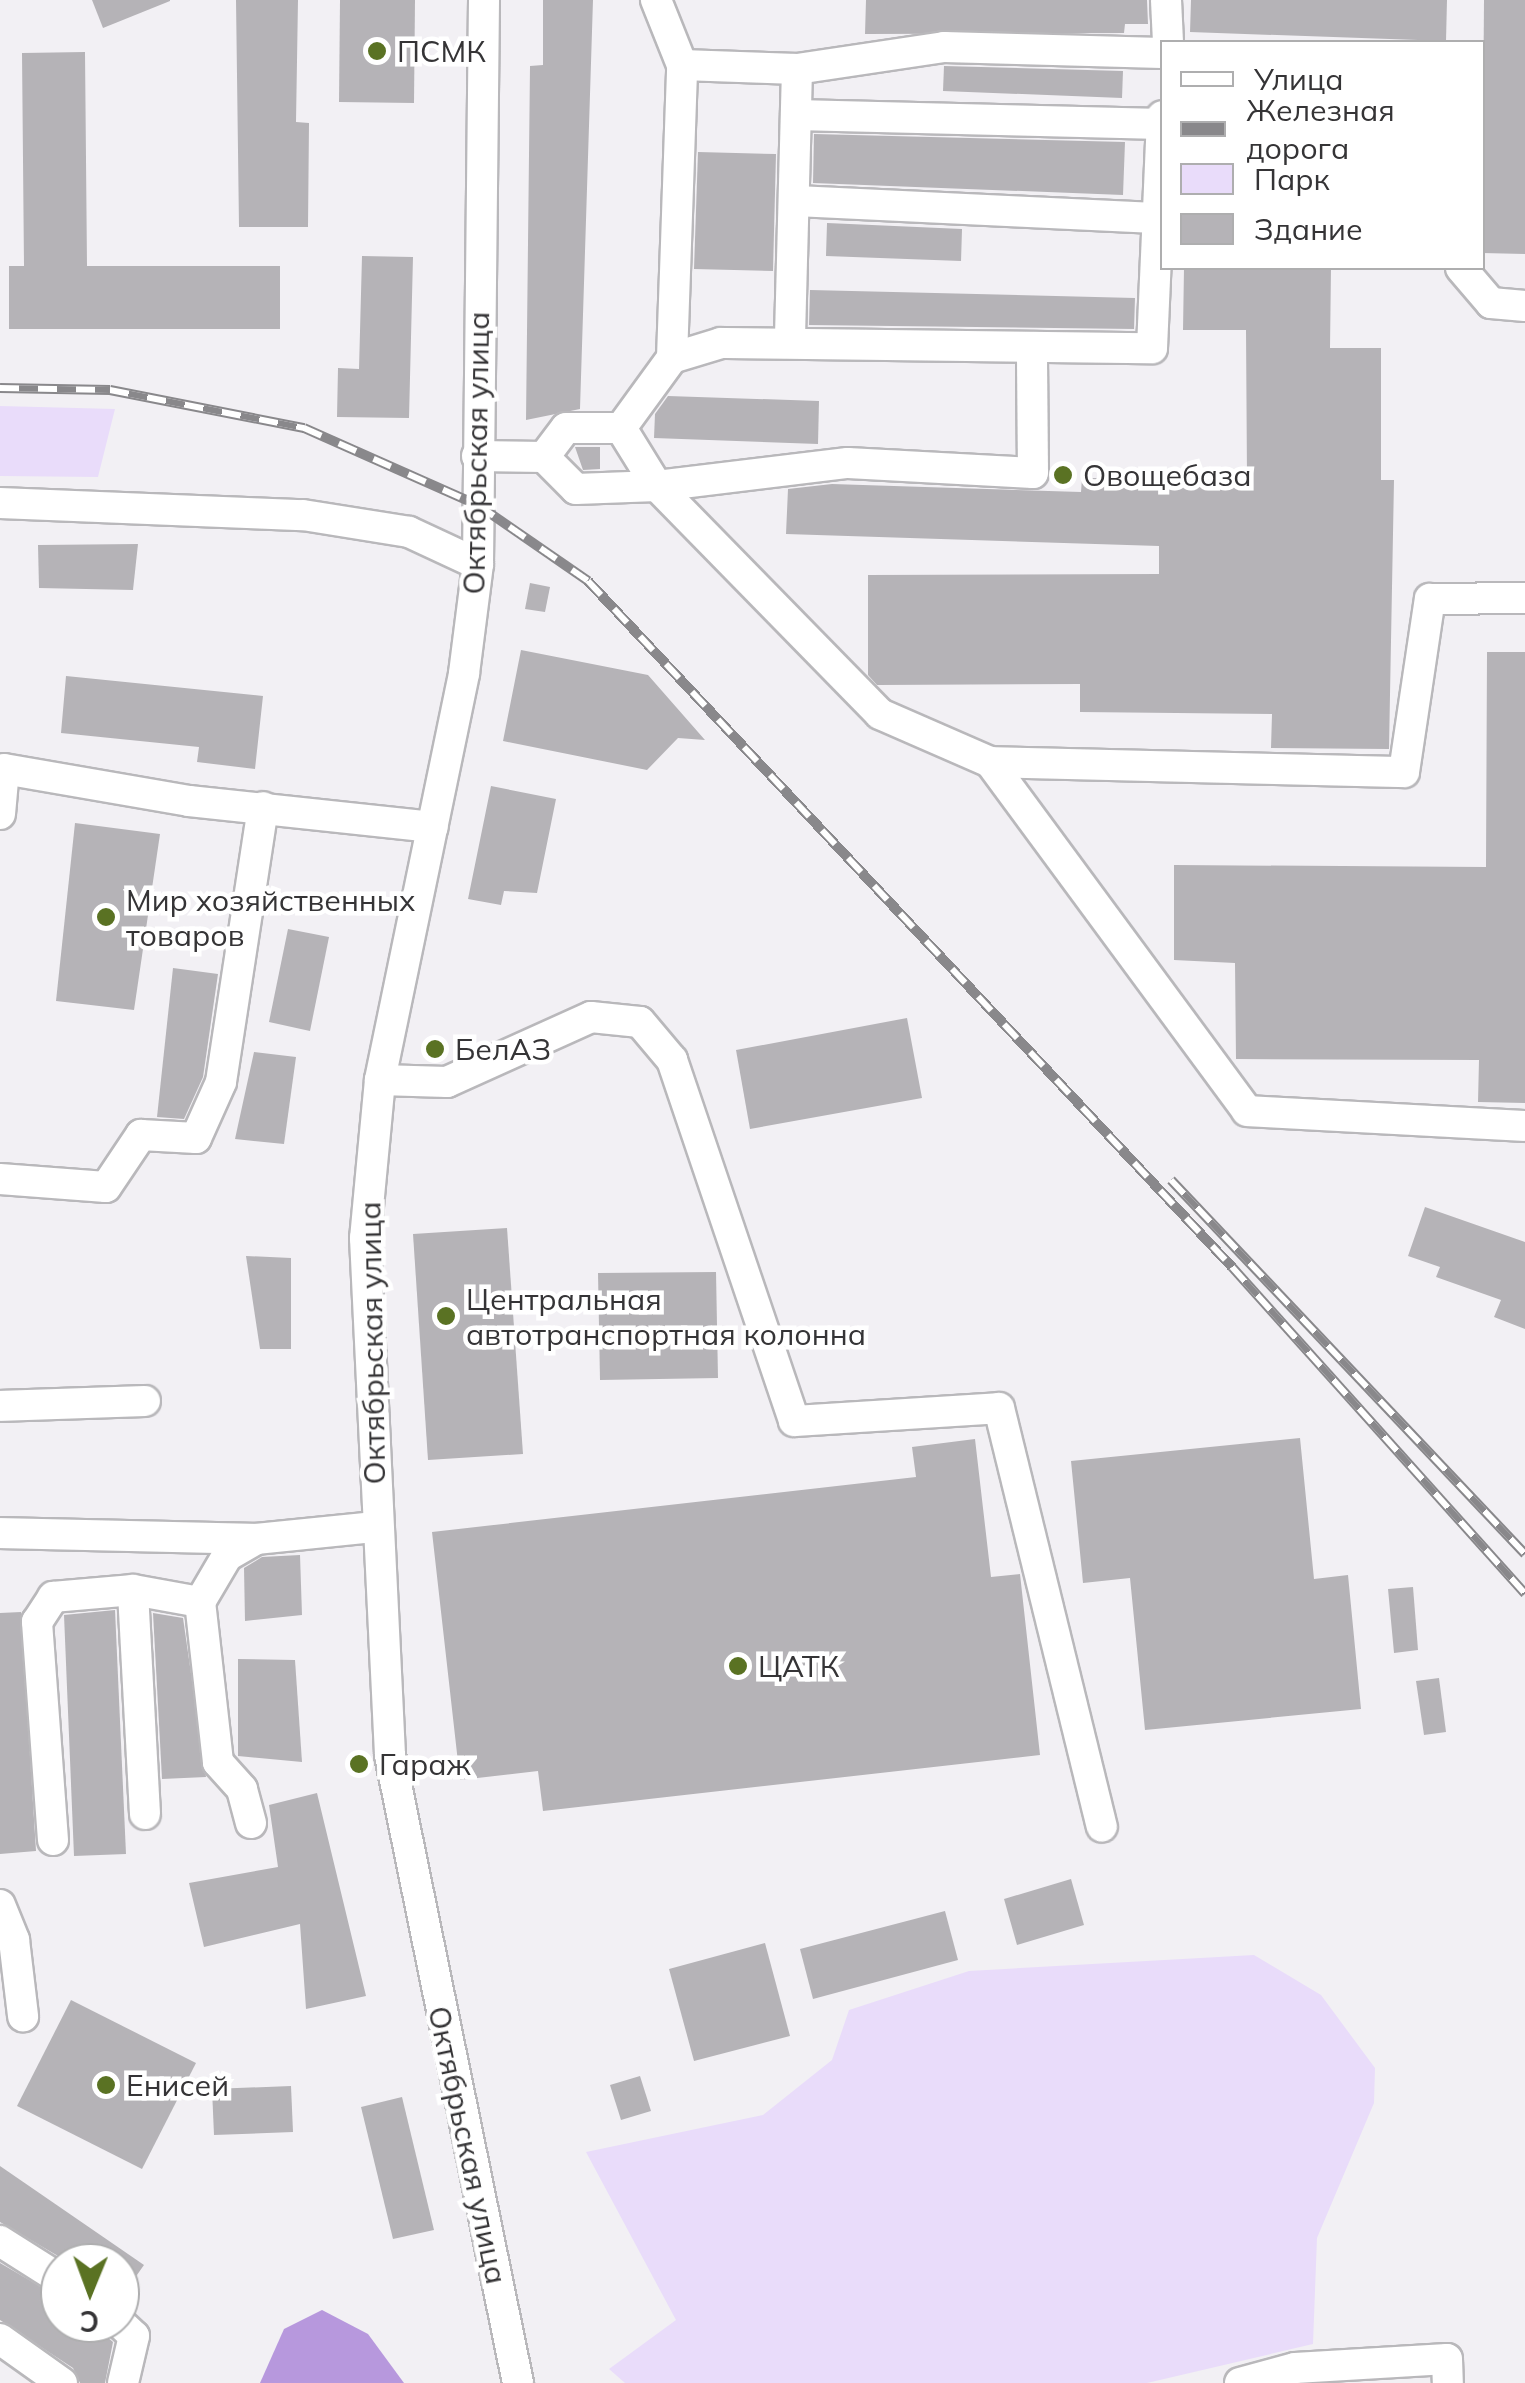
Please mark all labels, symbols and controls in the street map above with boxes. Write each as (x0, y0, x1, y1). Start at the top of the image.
place label: ПСМК (397, 33, 486, 69)
marker: ПСМК (366, 40, 388, 62)
legend (1160, 40, 1485, 270)
text: Улица (1254, 60, 1344, 98)
text: Железная дорога (1246, 91, 1395, 167)
text: Парк (1254, 160, 1330, 198)
text: Здание (1254, 210, 1363, 248)
street label: Октябрьская улица (456, 311, 496, 595)
place label: Овощебаза (1083, 457, 1252, 493)
marker: Овощебаза (1052, 464, 1074, 486)
place label: Мир хозяйственных товаров (126, 882, 415, 952)
marker: Мир хозяйственных товаров (95, 906, 117, 928)
place label: БелАЗ (455, 1031, 551, 1067)
marker: БелАЗ (424, 1038, 446, 1060)
street label: Октябрьская улица (352, 1201, 392, 1485)
place label: Центральная автотранспортная колонна (466, 1281, 866, 1352)
marker: Центральная автотранспортная колонна (435, 1305, 457, 1327)
place label: ЦАТК (758, 1648, 840, 1684)
marker: ЦАТК (727, 1655, 749, 1677)
place label: Гараж (379, 1746, 471, 1782)
marker: Гараж (348, 1753, 370, 1775)
street label: Октябрьская улица (421, 2003, 515, 2287)
place label: Енисей (126, 2067, 229, 2103)
marker: Енисей (95, 2074, 117, 2096)
north arrow (40, 2243, 140, 2343)
text: С (80, 2304, 99, 2339)

